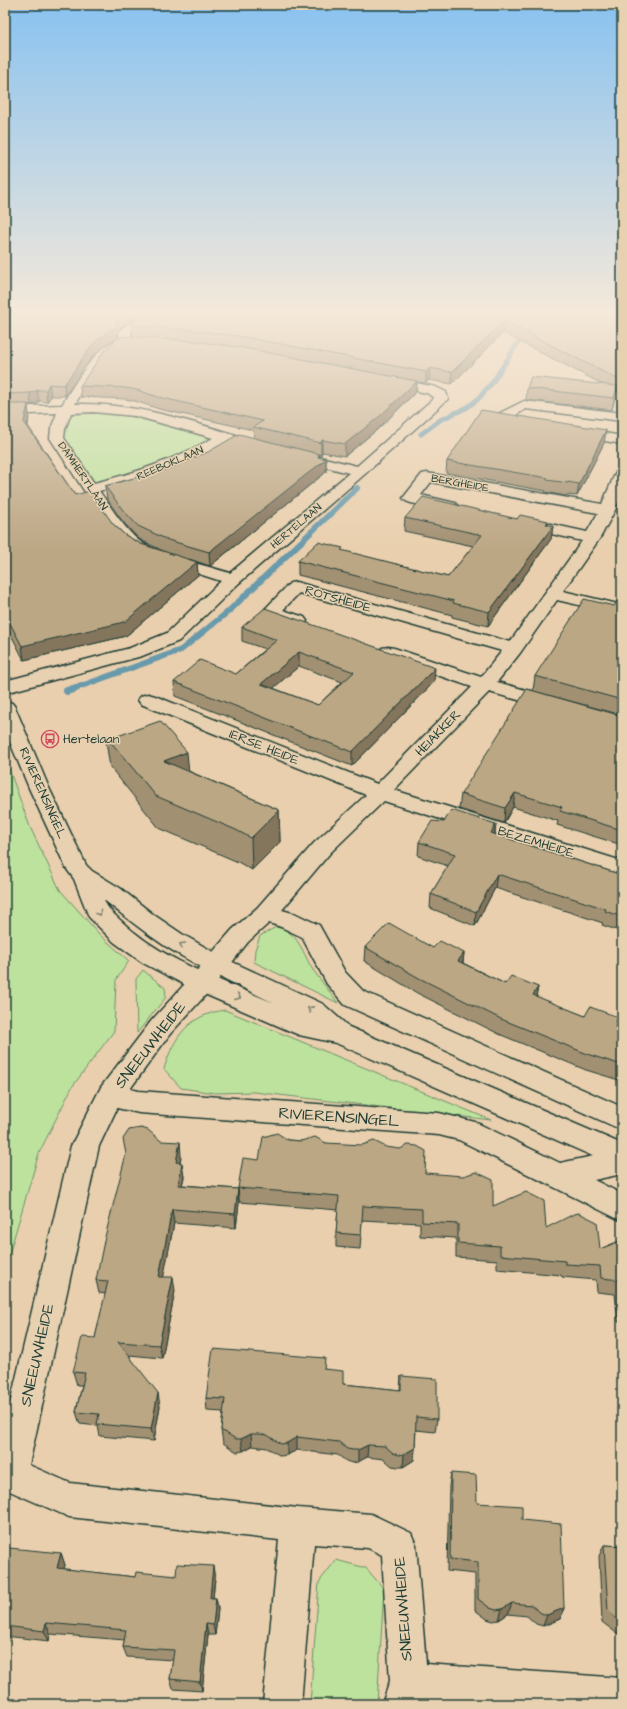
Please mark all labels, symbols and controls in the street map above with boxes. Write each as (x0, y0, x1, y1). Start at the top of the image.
street label: DAMHERTLAAN (54, 439, 112, 513)
street label: REEBOKLAAN (134, 442, 206, 484)
street label: BERGHEIDE (430, 471, 490, 496)
street label: HERTELAAN (267, 500, 325, 552)
street label: ROTSHEIDE (303, 581, 373, 617)
street label: HEIAKKER (411, 706, 465, 760)
street label: IERSE HEIDE (226, 725, 302, 769)
bus stop icon: Hertelaan (40, 729, 60, 749)
place label: Hertelaan (63, 730, 120, 748)
street label: RIVIERENSINGEL (15, 744, 71, 842)
street label: BEZEMHEIDE (495, 822, 577, 862)
one-way arrow (94, 908, 101, 915)
one-way arrow (179, 942, 186, 949)
one-way arrow (234, 993, 241, 1001)
street label: SNEEUWHEIDE (109, 997, 191, 1093)
one-way arrow (307, 1007, 314, 1014)
street label: RIVIERENSINGEL (278, 1102, 400, 1132)
street label: SNEEUWHEIDE (15, 1301, 60, 1408)
street label: SNEEUWHEIDE (388, 1555, 418, 1662)

